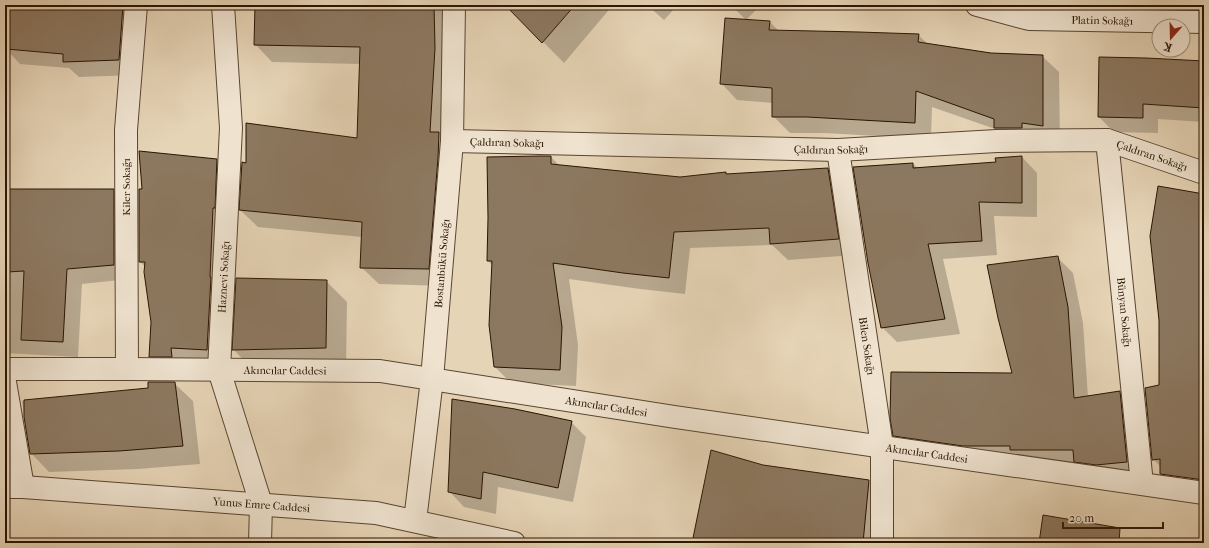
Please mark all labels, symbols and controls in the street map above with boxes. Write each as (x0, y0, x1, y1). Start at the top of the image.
street label: Platin Sokağı (1071, 13, 1134, 27)
north arrow (1151, 18, 1191, 58)
text: K (1161, 39, 1174, 54)
street label: Çaldıran Sokağı (470, 135, 545, 150)
street label: Çaldıran Sokağı (1115, 137, 1190, 174)
street label: Çaldıran Sokağı (794, 142, 869, 157)
street label: Kiler Sokağı (120, 157, 133, 216)
street label: Bostanbükü Sokağı (431, 218, 452, 309)
street label: Haznevi Sokağı (216, 240, 232, 314)
street label: Bünyan Sokağı (1114, 277, 1135, 348)
street label: Bilen Sokağı (856, 316, 878, 377)
street label: Akıncılar Caddesi (242, 363, 327, 377)
street label: Akıncılar Caddesi (563, 393, 649, 419)
street label: Akıncılar Caddesi (884, 441, 970, 466)
street label: Yunus Emre Caddesi (211, 494, 311, 515)
scale bar (1063, 504, 1163, 530)
text: 20 m (1069, 511, 1094, 525)

